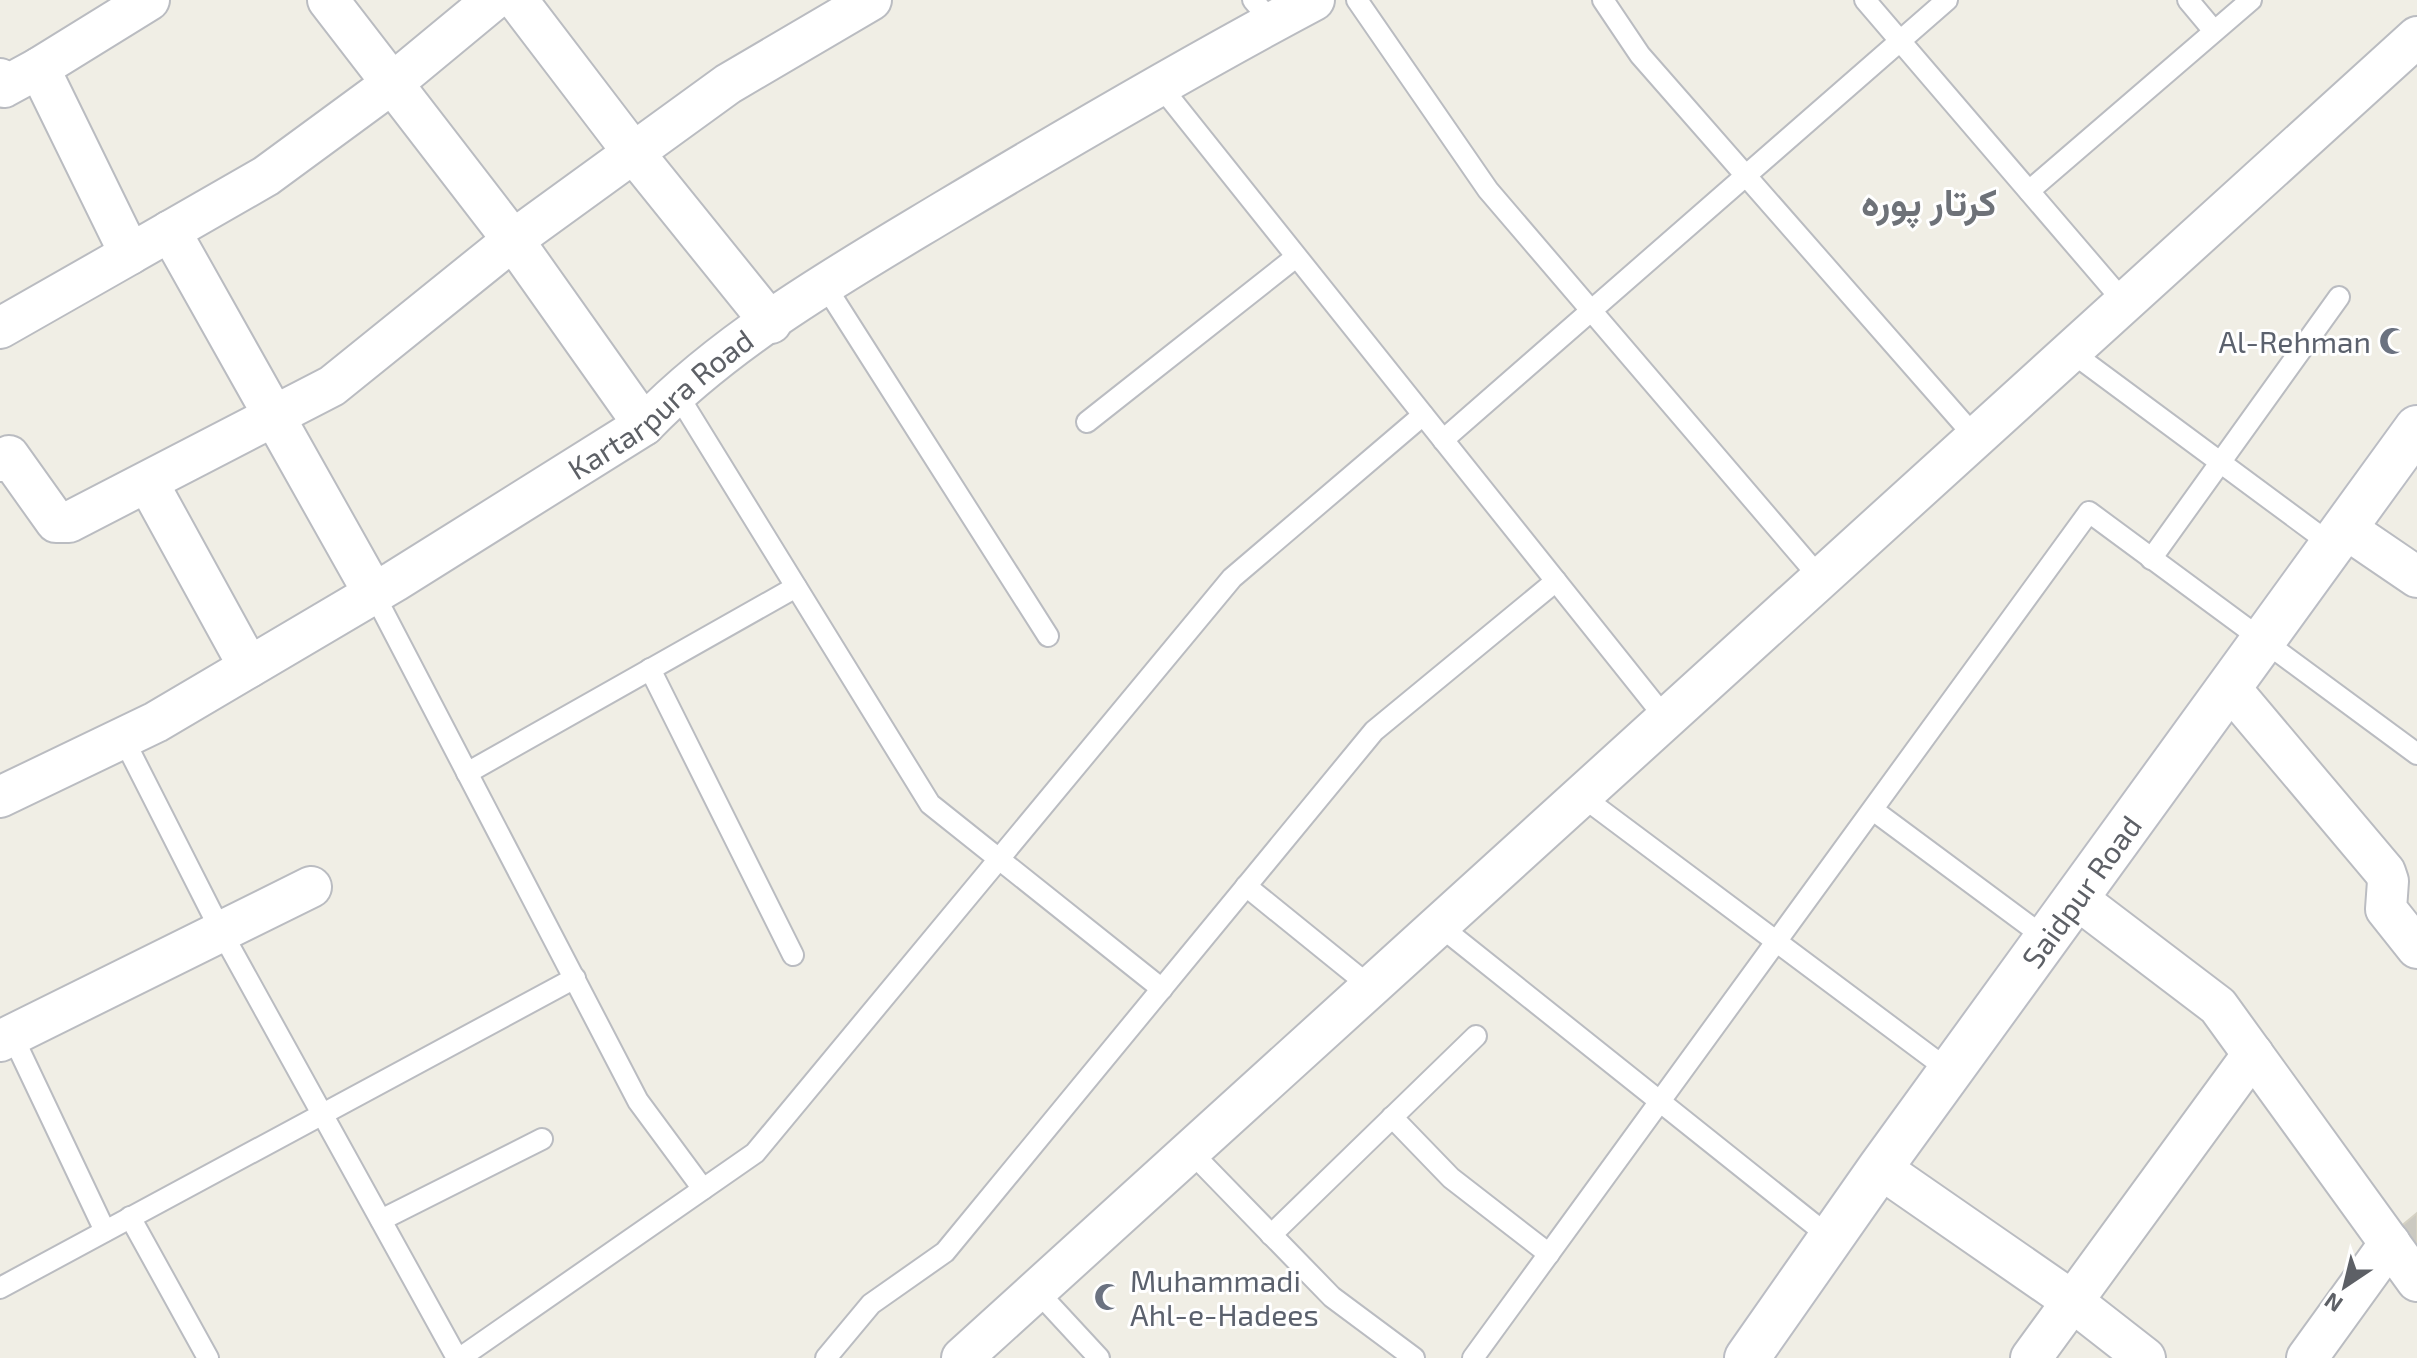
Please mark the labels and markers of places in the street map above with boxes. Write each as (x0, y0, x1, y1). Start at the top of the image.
place label: Al-Rehman (2218, 323, 2371, 359)
mosque icon: Al-Rehman (2378, 326, 2408, 356)
place label: Muhammadi Ahl-e-Hadees (1130, 1262, 1319, 1332)
mosque icon: Muhammadi Ahl-e-Hadees (1093, 1282, 1123, 1312)

